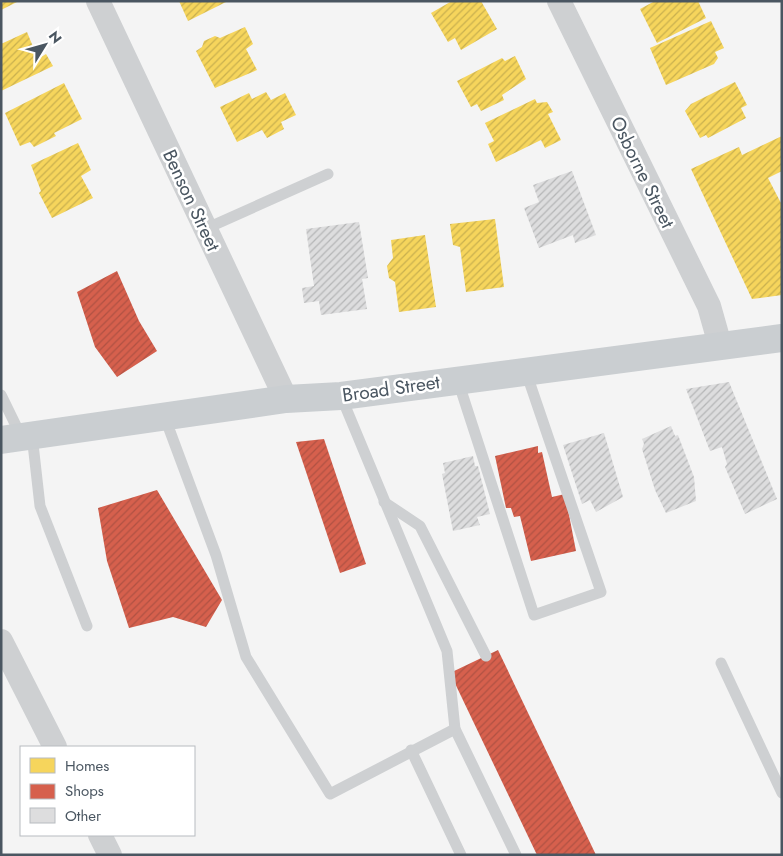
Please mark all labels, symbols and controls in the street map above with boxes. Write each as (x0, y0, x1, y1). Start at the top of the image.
north arrow (20, 20, 70, 70)
text: N (44, 27, 67, 48)
street label: Osborne Street (604, 112, 681, 233)
street label: Benson Street (156, 145, 227, 256)
street label: Broad Street (341, 368, 442, 409)
legend (20, 746, 195, 836)
text: Homes (65, 755, 109, 777)
text: Shops (65, 780, 104, 802)
text: Other (65, 805, 102, 827)

